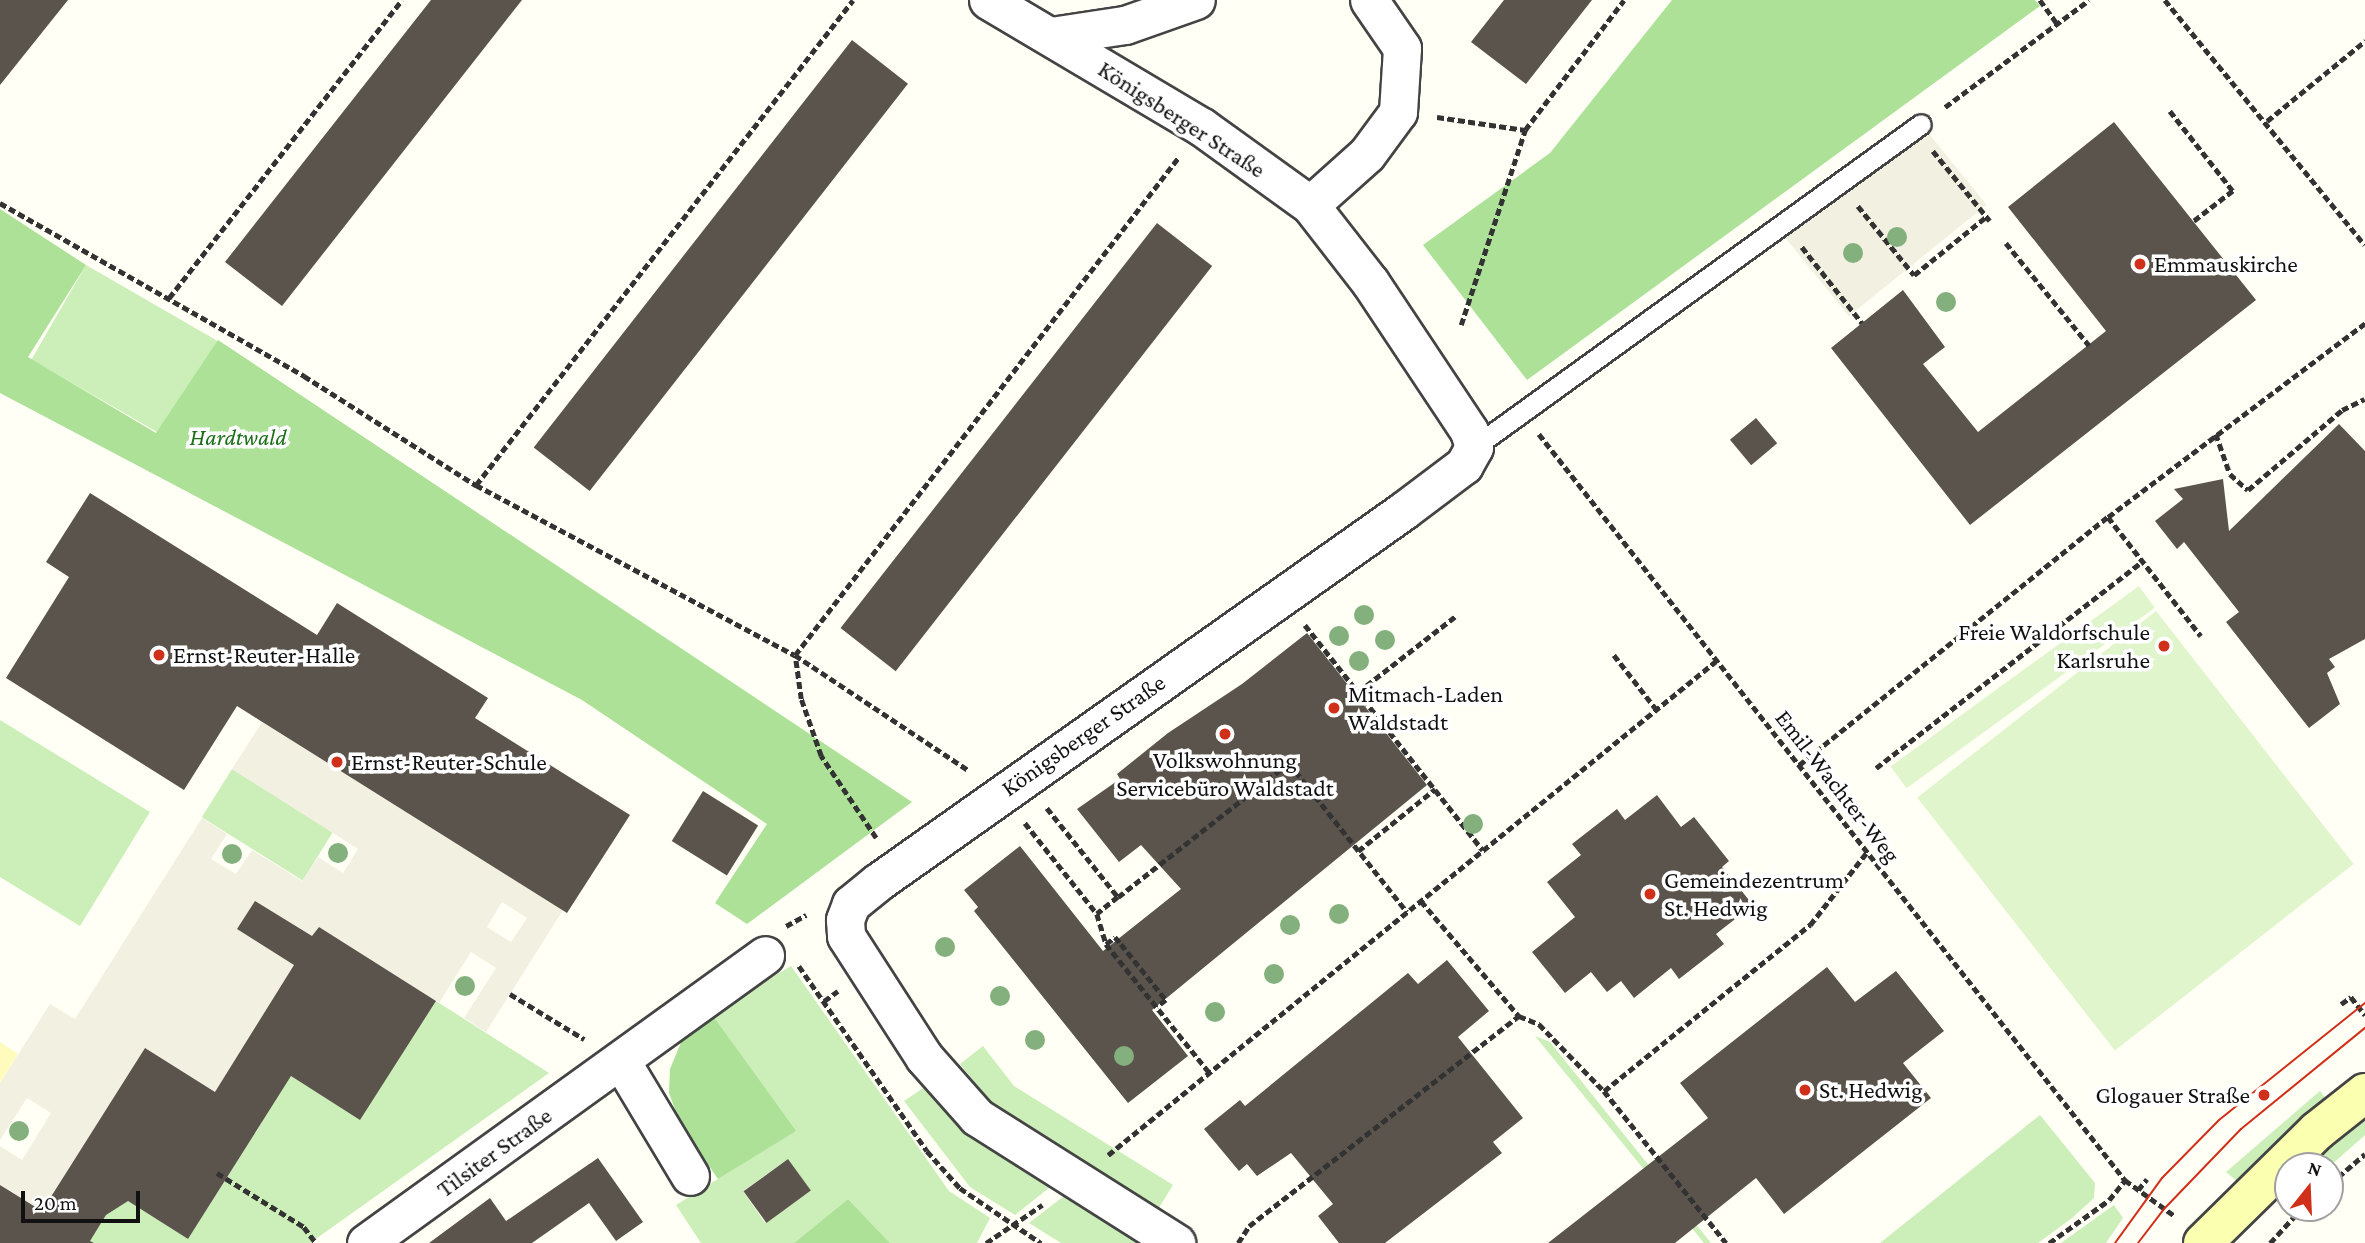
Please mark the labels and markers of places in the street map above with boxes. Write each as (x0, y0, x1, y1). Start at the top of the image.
place label: Emmauskirche (2154, 250, 2298, 278)
marker: Emmauskirche (2132, 256, 2148, 272)
place label: Freie Waldorfschule Karlsruhe (1958, 618, 2150, 674)
marker: Freie Waldorfschule Karlsruhe (2156, 638, 2172, 654)
place label: Ernst-Reuter-Halle (173, 641, 355, 669)
marker: Ernst-Reuter-Halle (151, 647, 167, 663)
place label: Mitmach-Laden Waldstadt (1348, 680, 1503, 736)
marker: Mitmach-Laden Waldstadt (1326, 700, 1342, 716)
marker: Volkswohnung Servicebüro Waldstadt (1217, 726, 1233, 742)
place label: Volkswohnung Servicebüro Waldstadt (1116, 746, 1334, 802)
place label: Ernst-Reuter-Schule (351, 748, 547, 776)
marker: Ernst-Reuter-Schule (329, 754, 345, 770)
place label: Gemeindezentrum St. Hedwig (1664, 866, 1844, 922)
marker: Gemeindezentrum St. Hedwig (1642, 886, 1658, 902)
place label: St. Hedwig (1819, 1076, 1923, 1104)
place label: Glogauer Straße (2095, 1081, 2250, 1109)
marker: St. Hedwig (1797, 1082, 1813, 1098)
marker: Glogauer Straße (2256, 1087, 2272, 1103)

